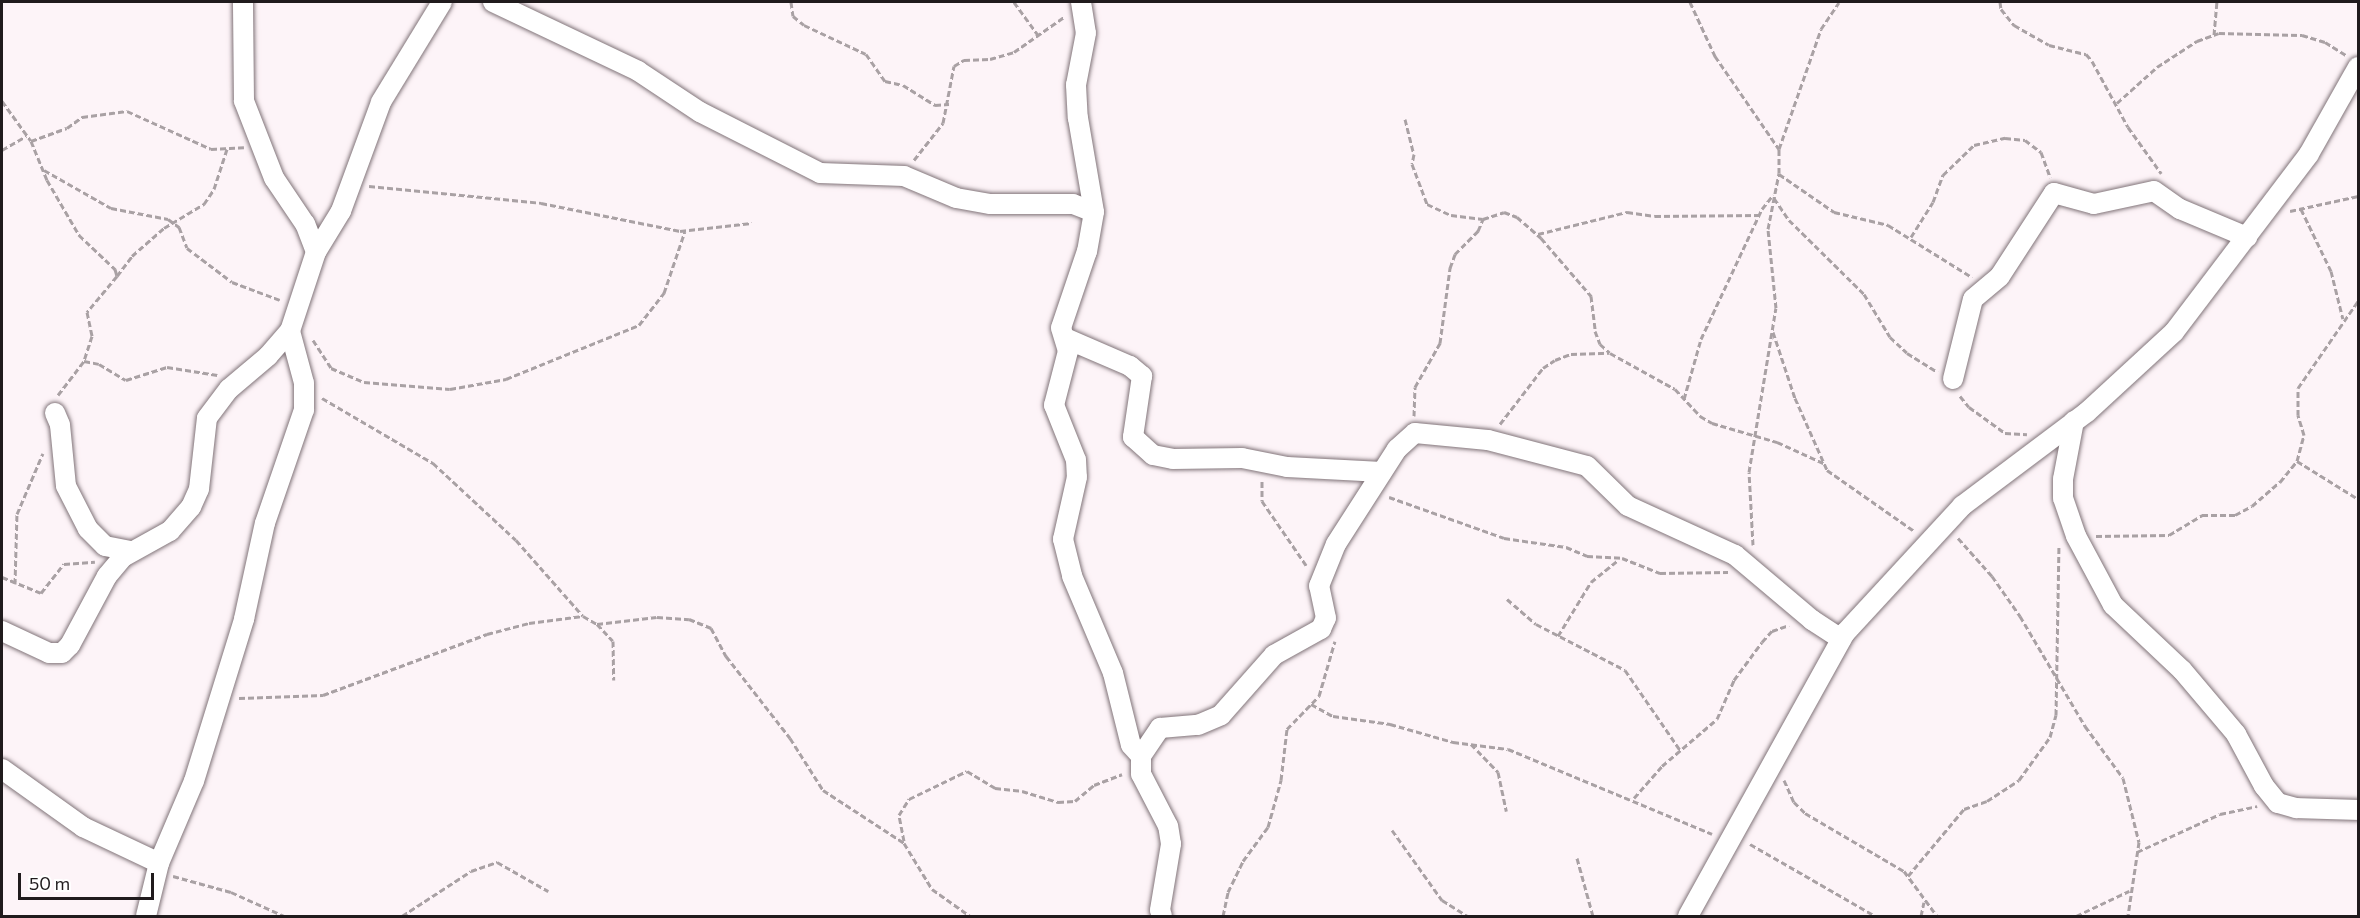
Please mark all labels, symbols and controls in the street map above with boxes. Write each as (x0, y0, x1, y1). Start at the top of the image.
scale bar (21, 861, 158, 899)
text: 50 m (29, 872, 70, 894)

